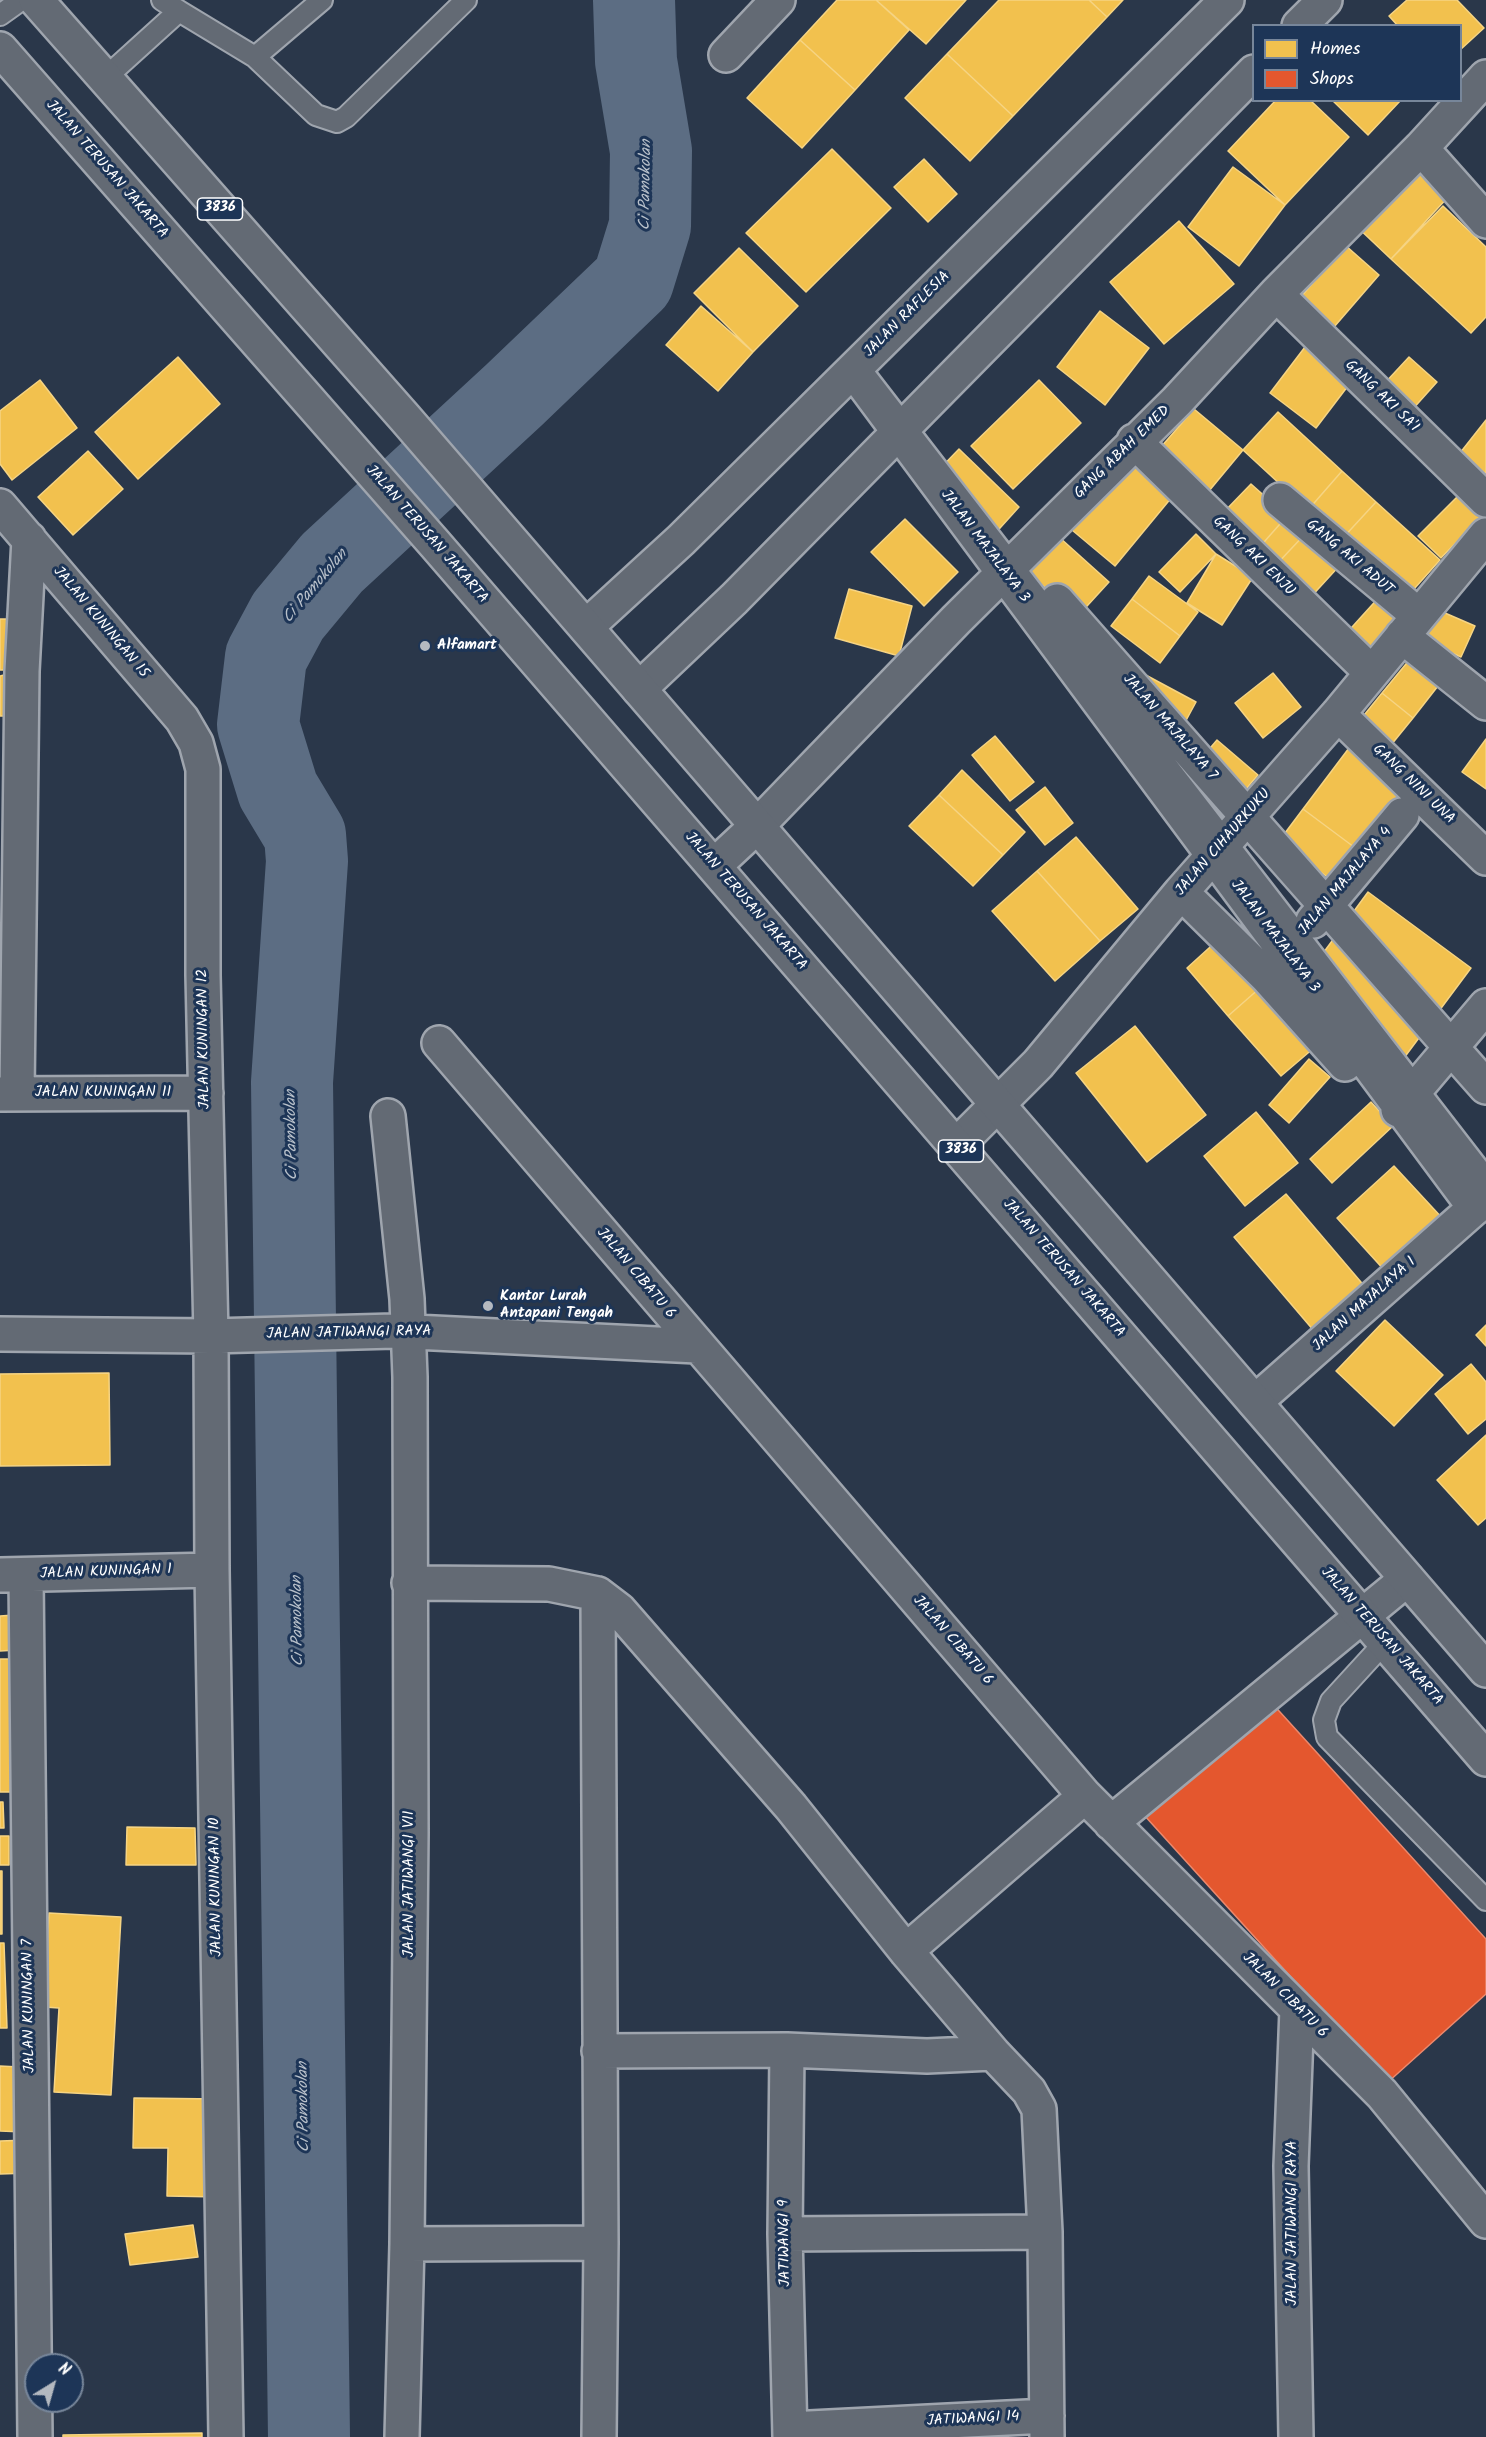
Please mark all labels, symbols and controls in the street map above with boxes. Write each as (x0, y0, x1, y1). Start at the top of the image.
legend (1252, 24, 1462, 102)
text: Homes (1310, 35, 1360, 64)
text: Shops (1310, 65, 1354, 94)
street label: JALAN TERUSAN JAKARTA (41, 97, 171, 243)
water label: Ci Pamokolan (637, 139, 657, 231)
road number: 3836 (198, 198, 242, 220)
street label: JALAN RAFLESIA (861, 268, 955, 362)
street label: GANG AKI SA'I (1340, 357, 1422, 437)
street label: GANG ABAH EMED (1071, 403, 1175, 503)
street label: JALAN TERUSAN JAKARTA (361, 462, 491, 608)
street label: JALAN MAJALAYA 3 (936, 487, 1032, 607)
street label: GANG AKI ENJU (1208, 513, 1298, 601)
street label: GANG AKI ADUT (1302, 516, 1396, 600)
water label: Ci Pamokolan (279, 546, 353, 628)
street label: JALAN KUNINGAN 15 (48, 564, 152, 682)
place label: Alfamart (437, 637, 497, 655)
marker: Alfamart (418, 639, 432, 653)
street label: JALAN MAJALAYA 7 (1118, 671, 1220, 785)
street label: GANG NINI UNA (1368, 741, 1458, 829)
street label: JALAN CIHAURKUKU (1173, 786, 1275, 900)
street label: JALAN MAJALAYA 4 (1295, 824, 1397, 940)
street label: JALAN TERUSAN JAKARTA (680, 829, 810, 975)
street label: JALAN MAJALAYA 3 (1226, 877, 1322, 997)
street label: JALAN KUNINGAN 12 (195, 969, 215, 1109)
street label: JALAN KUNINGAN 11 (35, 1084, 171, 1102)
water label: Ci Pamokolan (283, 1089, 303, 1181)
road number: 3836 (938, 1140, 984, 1162)
street label: JALAN TERUSAN JAKARTA (998, 1196, 1128, 1342)
street label: JALAN CIBATU 6 (592, 1225, 678, 1323)
street label: JALAN MAJALAYA 1 (1310, 1254, 1420, 1356)
place label: Kantor Lurah Antapani Tengah (500, 1288, 613, 1323)
marker: Kantor Lurah Antapani Tengah (481, 1299, 495, 1313)
street label: JALAN JATIWANGI RAYA (266, 1324, 432, 1344)
street label: JALAN KUNINGAN 1 (40, 1562, 172, 1584)
street label: JALAN TERUSAN JAKARTA (1316, 1564, 1446, 1710)
water label: Ci Pamokolan (289, 1575, 309, 1667)
street label: JALAN CIBATU 6 (908, 1592, 996, 1690)
street label: JALAN JATIWANGI VII (401, 1811, 419, 1957)
street label: JALAN KUNINGAN 10 (207, 1817, 227, 1957)
street label: JALAN KUNINGAN 7 (20, 1939, 40, 2073)
street label: JALAN CIBATU 6 (1238, 1950, 1330, 2042)
water label: Ci Pamokolan (295, 2061, 315, 2153)
street label: JALAN JATIWANGI RAYA (1284, 2141, 1302, 2305)
street label: JATIWANGI 9 (776, 2199, 796, 2287)
north arrow (24, 2353, 84, 2413)
text: N (52, 2357, 75, 2383)
street label: JATIWANGI 14 (926, 2409, 1020, 2431)

